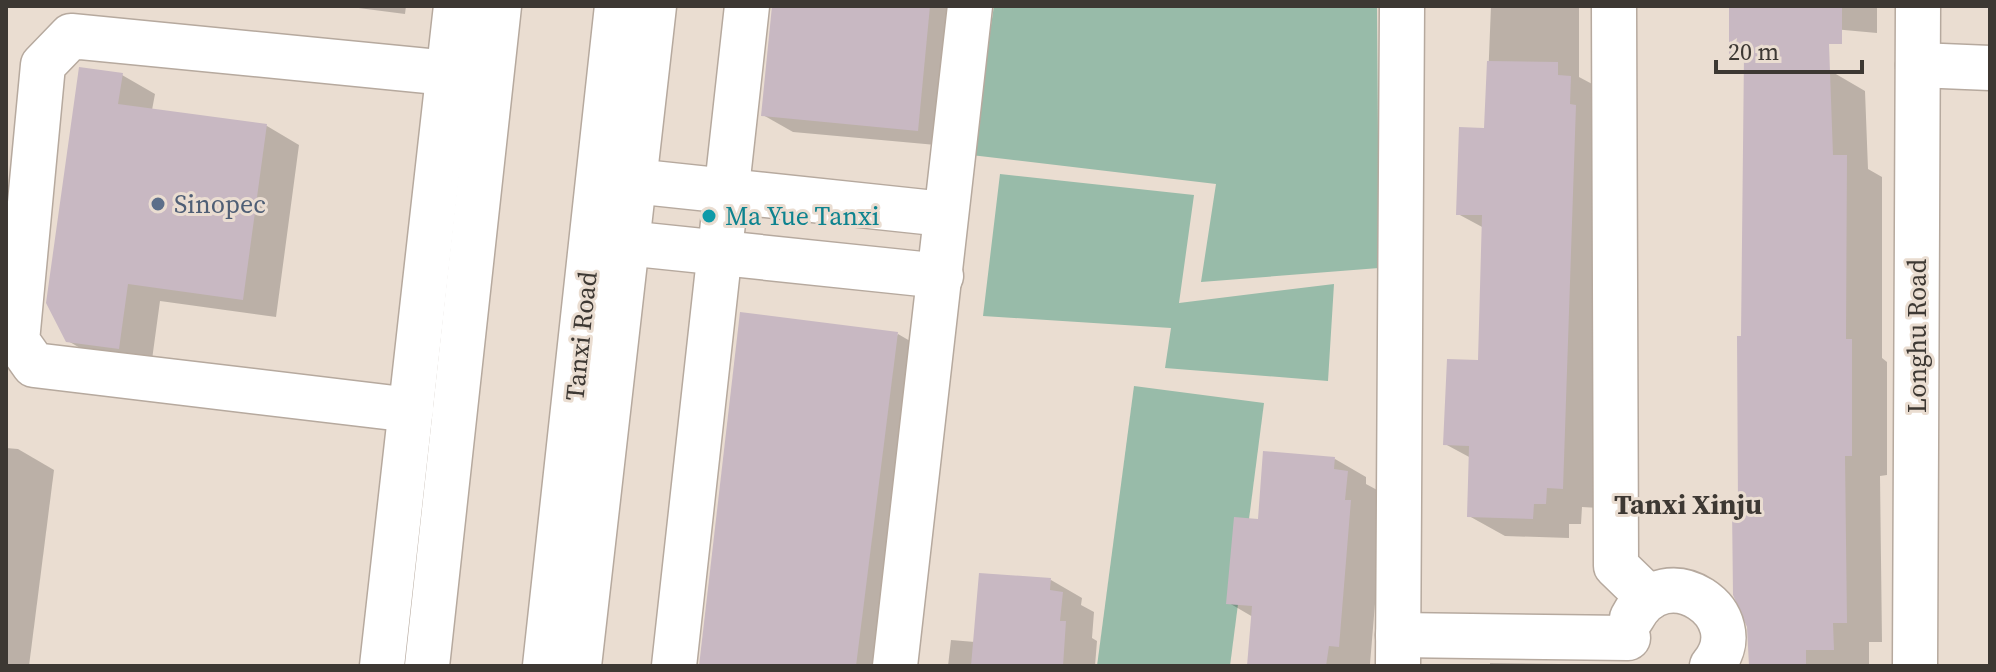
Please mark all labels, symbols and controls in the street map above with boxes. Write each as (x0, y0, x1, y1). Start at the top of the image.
scale bar (1716, 24, 1862, 74)
text: 20 m (1728, 35, 1779, 68)
place label: Sinopec (174, 186, 266, 222)
marker: Sinopec (149, 195, 167, 213)
place label: Ma Yue Tanxi (725, 198, 879, 234)
marker: Ma Yue Tanxi (700, 207, 718, 225)
street label: Longhu Road (1899, 259, 1935, 413)
street label: Tanxi Road (556, 269, 606, 402)
district label: Tanxi Xinju (1614, 485, 1762, 523)

